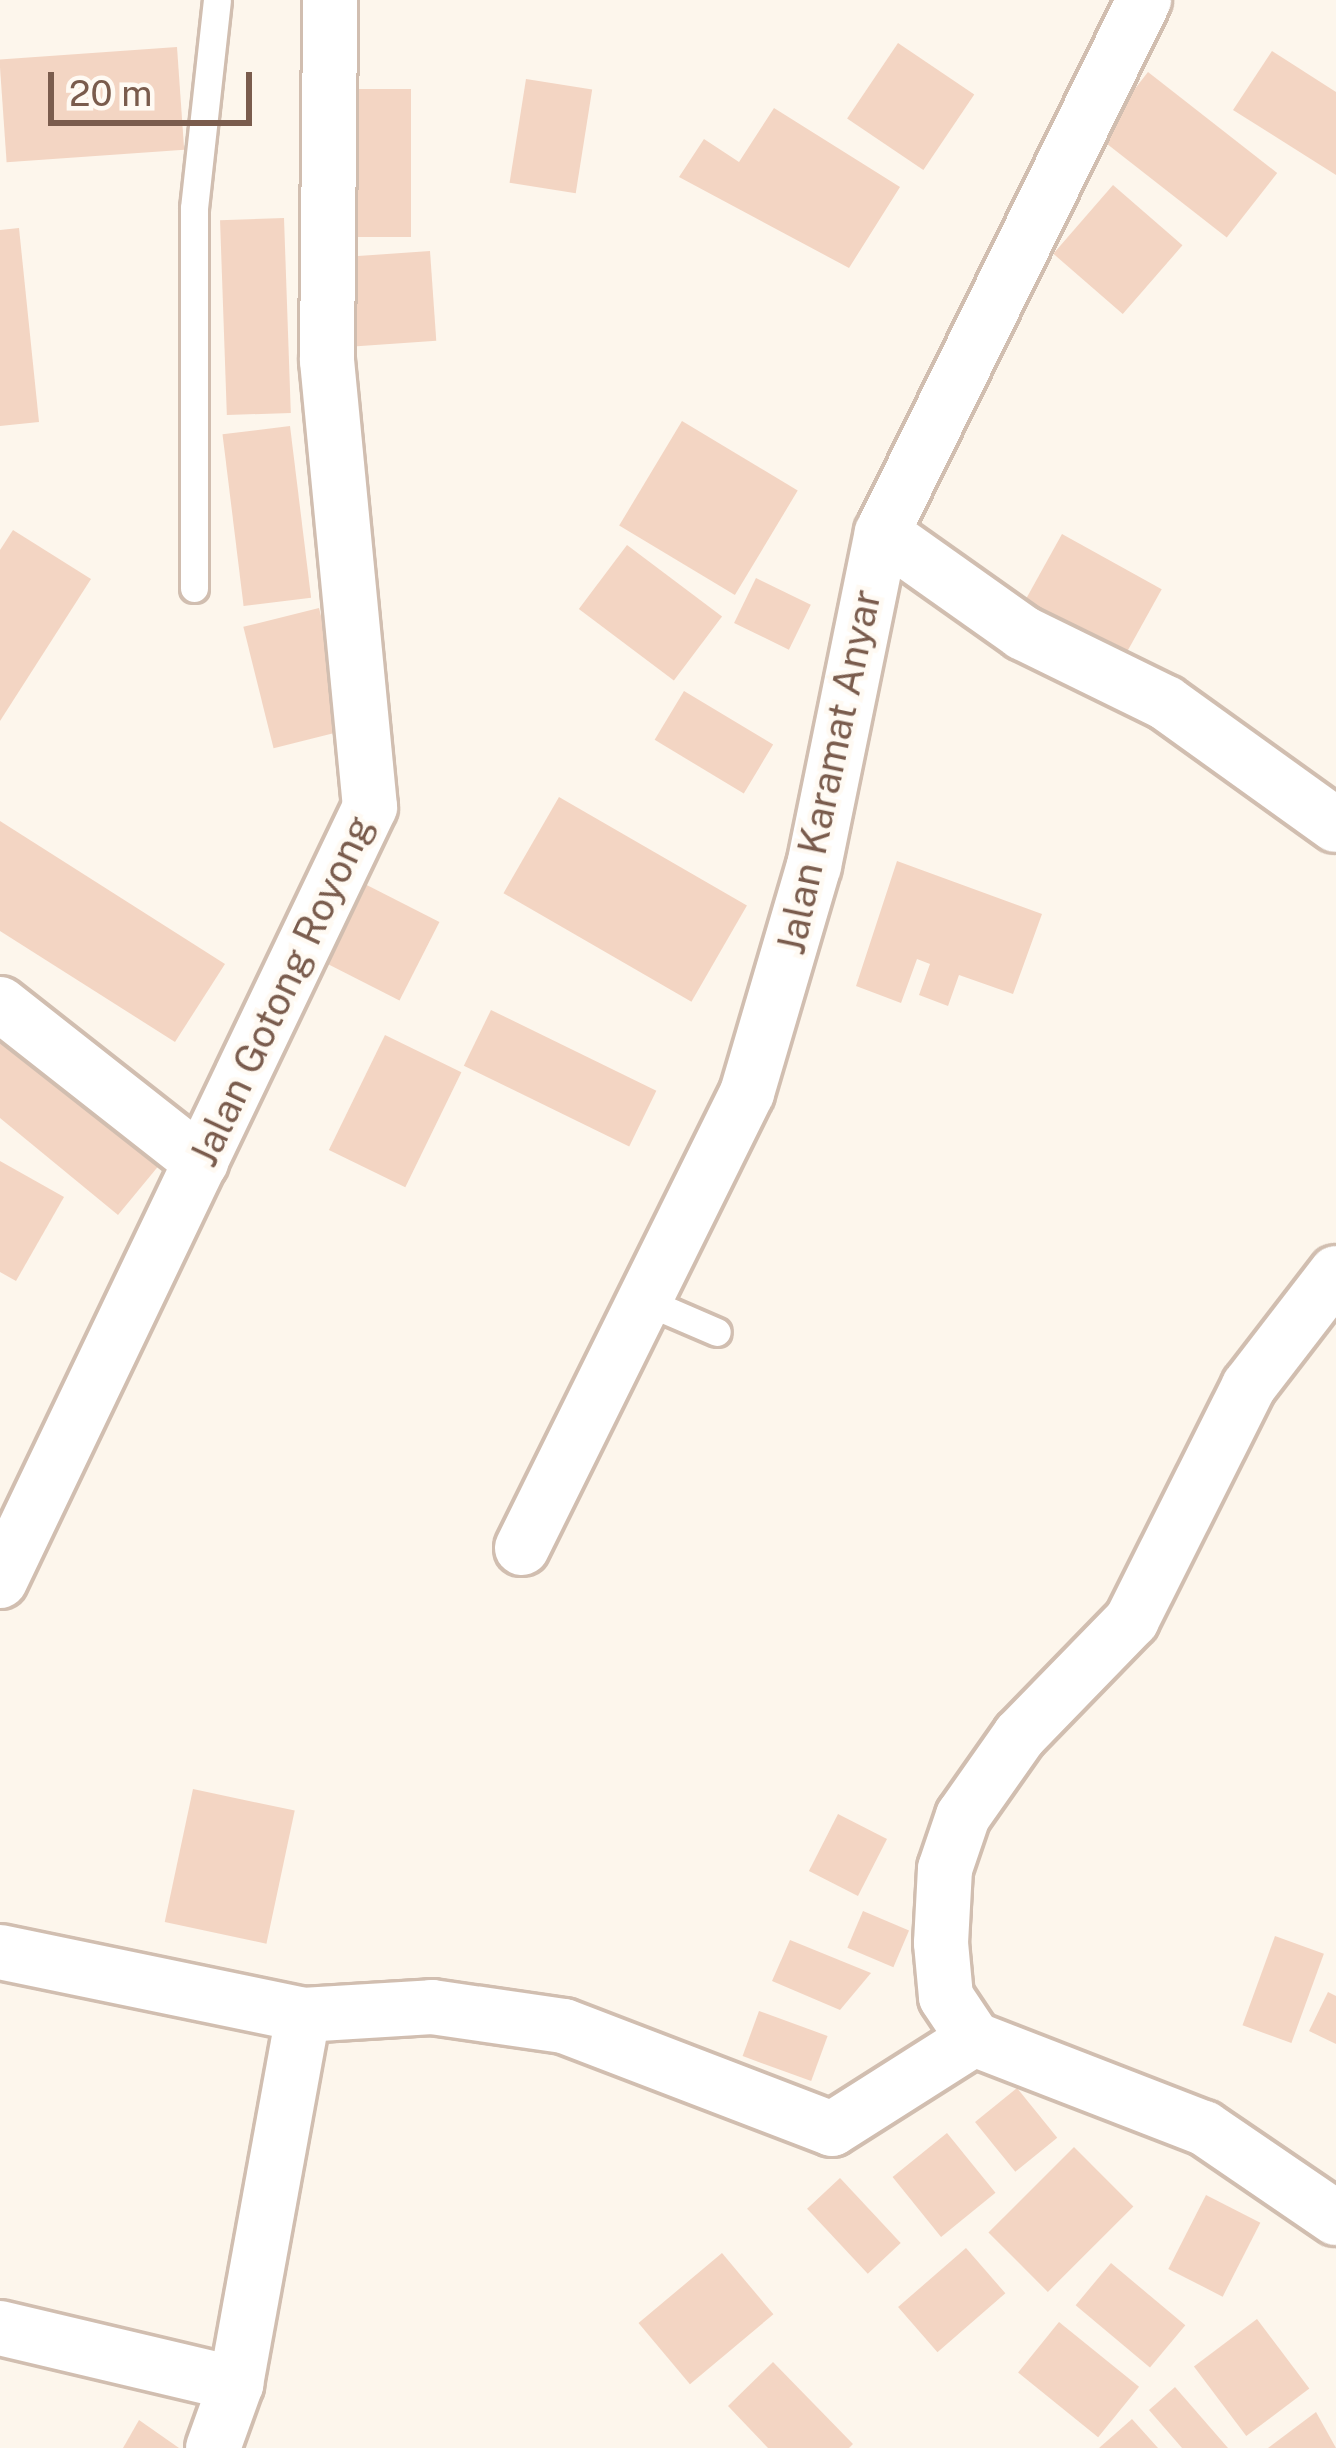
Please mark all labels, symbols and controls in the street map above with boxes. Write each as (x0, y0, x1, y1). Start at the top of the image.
scale bar (54, 48, 258, 122)
text: 20 m (69, 72, 152, 114)
street label: Jalan Karamat Anyar (767, 585, 891, 959)
street label: Jalan Gotong Royong (180, 808, 384, 1174)

